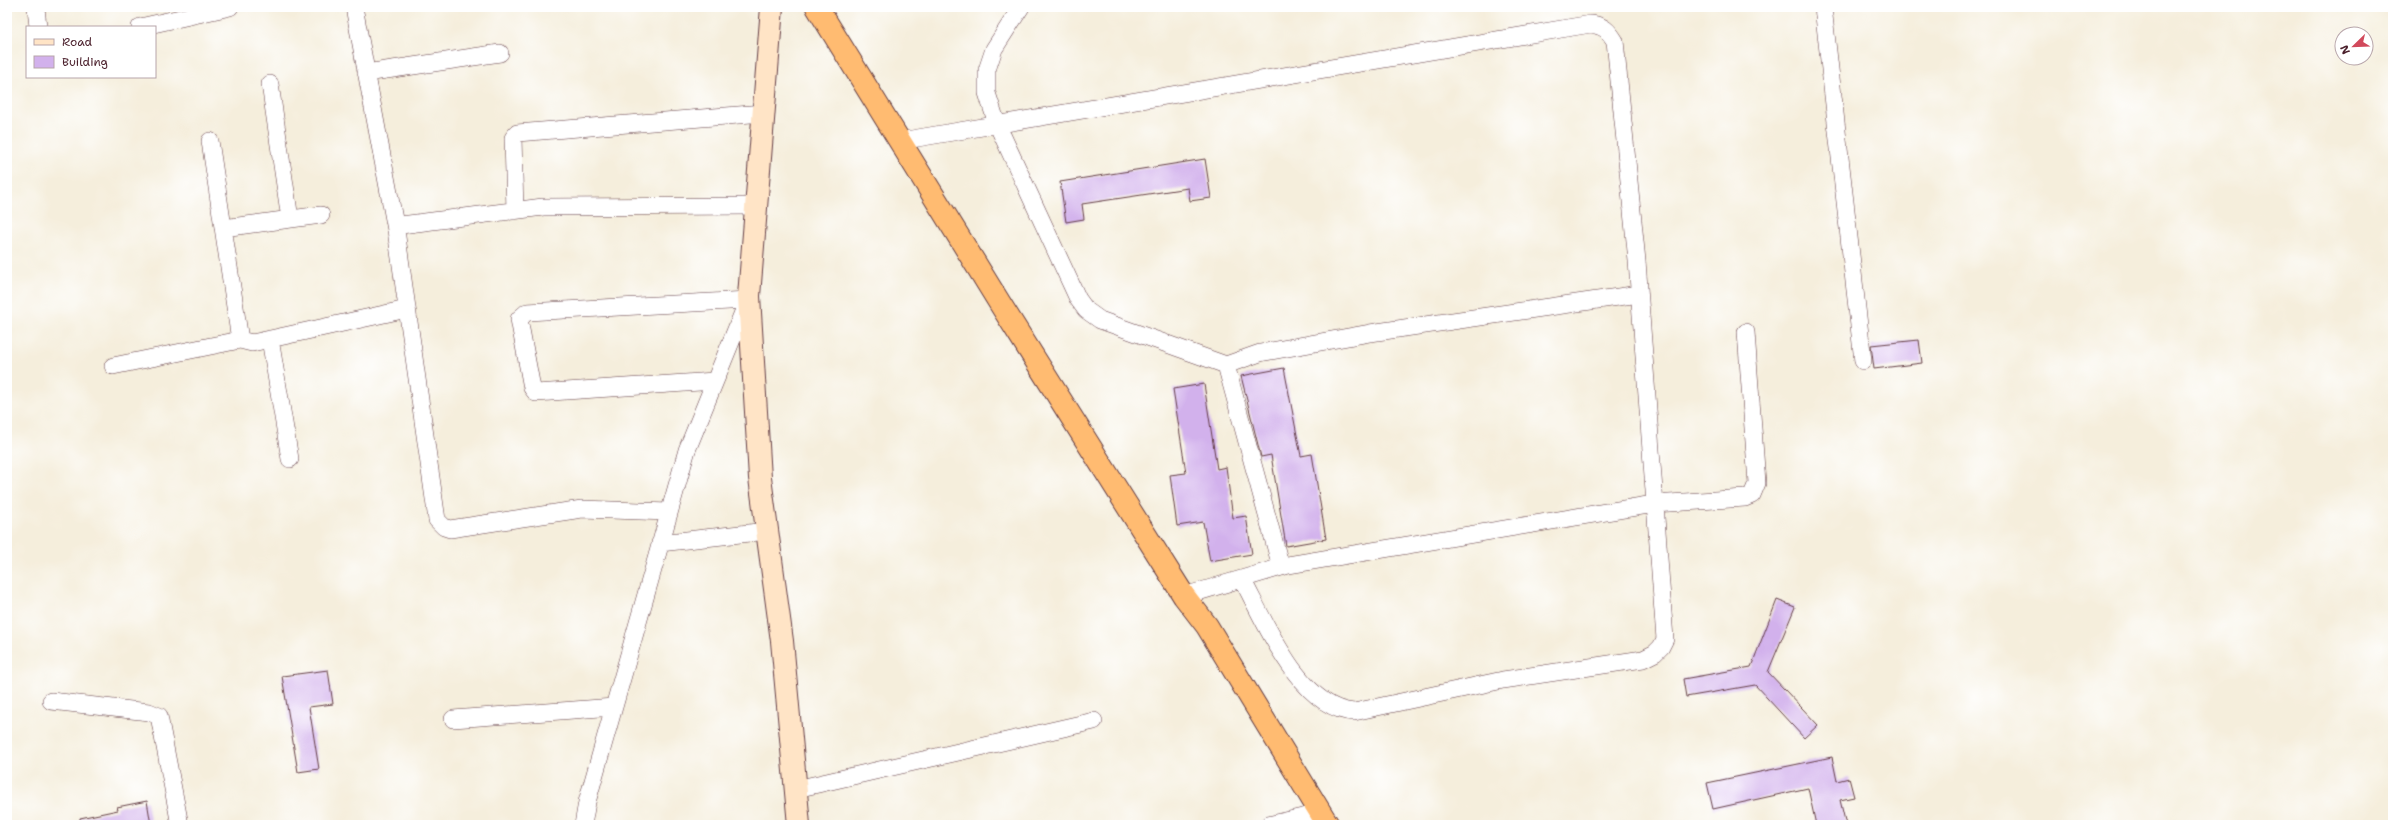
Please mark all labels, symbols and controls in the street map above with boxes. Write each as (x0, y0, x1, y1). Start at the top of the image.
legend (26, 26, 156, 78)
north arrow (2334, 26, 2374, 66)
text: Road (62, 34, 93, 50)
text: N (2337, 43, 2354, 57)
text: Building (62, 54, 108, 70)

